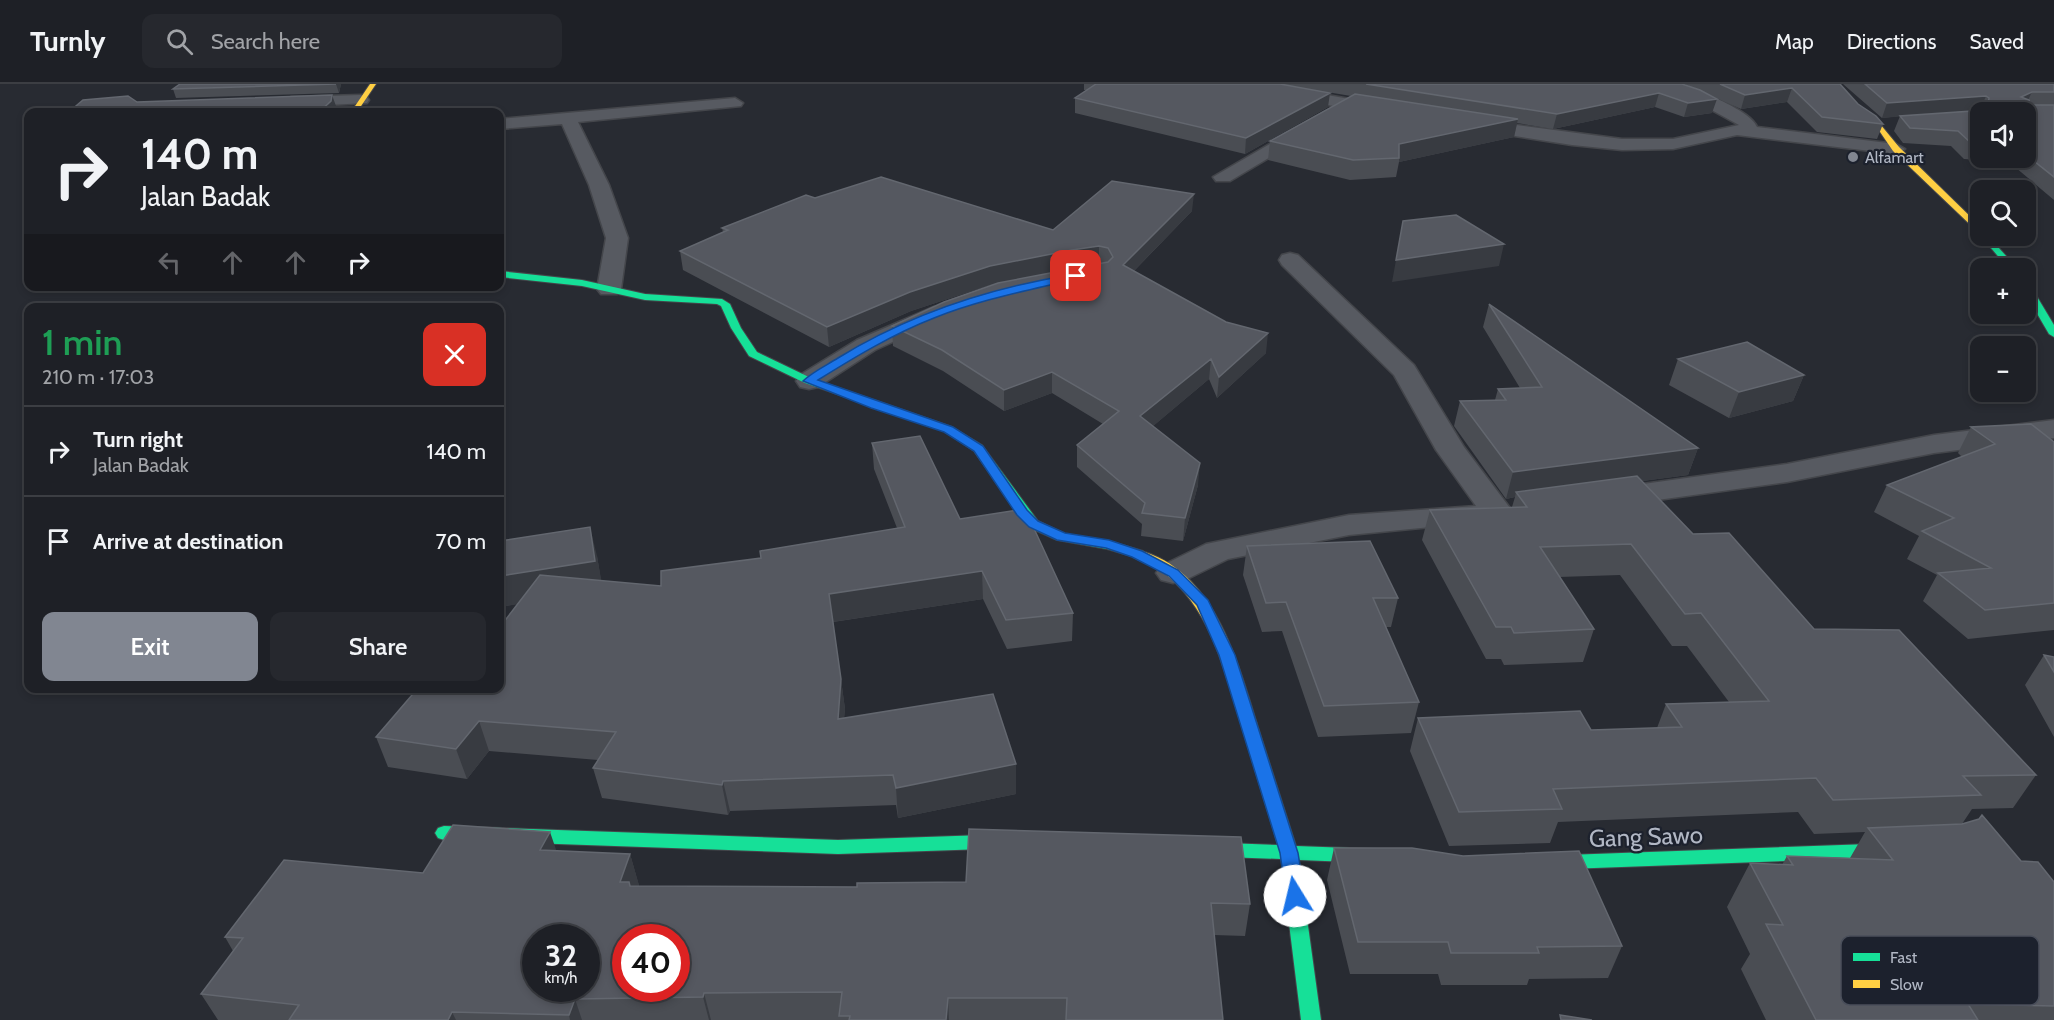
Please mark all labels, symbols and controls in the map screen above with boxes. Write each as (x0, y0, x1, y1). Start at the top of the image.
search box (142, 14, 562, 68)
text: Turnly (30, 24, 106, 58)
icon: search (163, 25, 196, 58)
text: Search here (211, 28, 320, 55)
text: Map (1775, 29, 1814, 54)
text: Directions (1847, 29, 1936, 54)
text: Saved (1969, 29, 2024, 54)
map controls (1970, 102, 2036, 402)
button: sound (1970, 102, 2036, 168)
text: 140 m (141, 128, 258, 180)
icon: right (42, 132, 120, 210)
place label: Alfamart (1865, 148, 1924, 167)
marker: Alfamart (1846, 150, 1860, 164)
text: Jalan Badak (141, 180, 270, 213)
button: search (1970, 180, 2036, 246)
icon: left (153, 246, 186, 279)
icon: ahead (216, 246, 249, 279)
icon: ahead (279, 246, 312, 279)
icon: right (342, 246, 375, 279)
pin (1050, 250, 1101, 301)
button: + (1970, 258, 2036, 324)
icon: arrive (1059, 259, 1092, 292)
text: 1 min (42, 320, 122, 364)
button: close (423, 323, 486, 386)
button: − (1970, 336, 2036, 402)
text: 210 m · 17:03 (42, 365, 154, 389)
text: Turn right (93, 426, 183, 453)
icon: right (42, 435, 75, 468)
text: 140 m (427, 438, 486, 465)
text: Jalan Badak (93, 453, 189, 477)
icon: arrive (42, 525, 75, 558)
text: Arrive at destination (93, 528, 283, 555)
text: 70 m (436, 528, 486, 555)
button: Exit (42, 612, 258, 681)
button: Share (270, 612, 486, 681)
street label: Gang Sawo (1588, 820, 1704, 853)
position arrow (1263, 864, 1327, 928)
speed limit sign: 40 (612, 924, 690, 1002)
legend (1841, 936, 2039, 1005)
text: 32 (545, 937, 577, 974)
text: Fast (1890, 948, 1918, 967)
text: km/h (545, 969, 577, 987)
text: Slow (1890, 975, 1924, 994)

